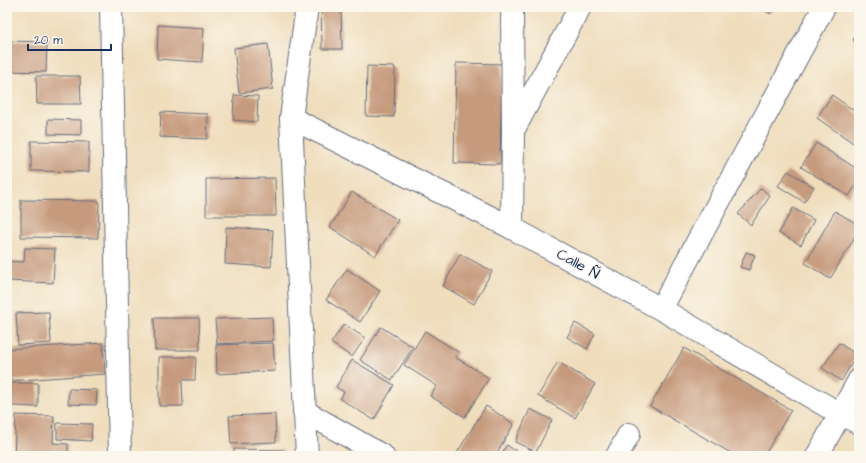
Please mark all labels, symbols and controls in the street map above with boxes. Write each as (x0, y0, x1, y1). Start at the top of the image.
scale bar (28, 26, 111, 52)
text: 20 m (34, 32, 63, 49)
street label: Calle Ñ (553, 244, 603, 284)

